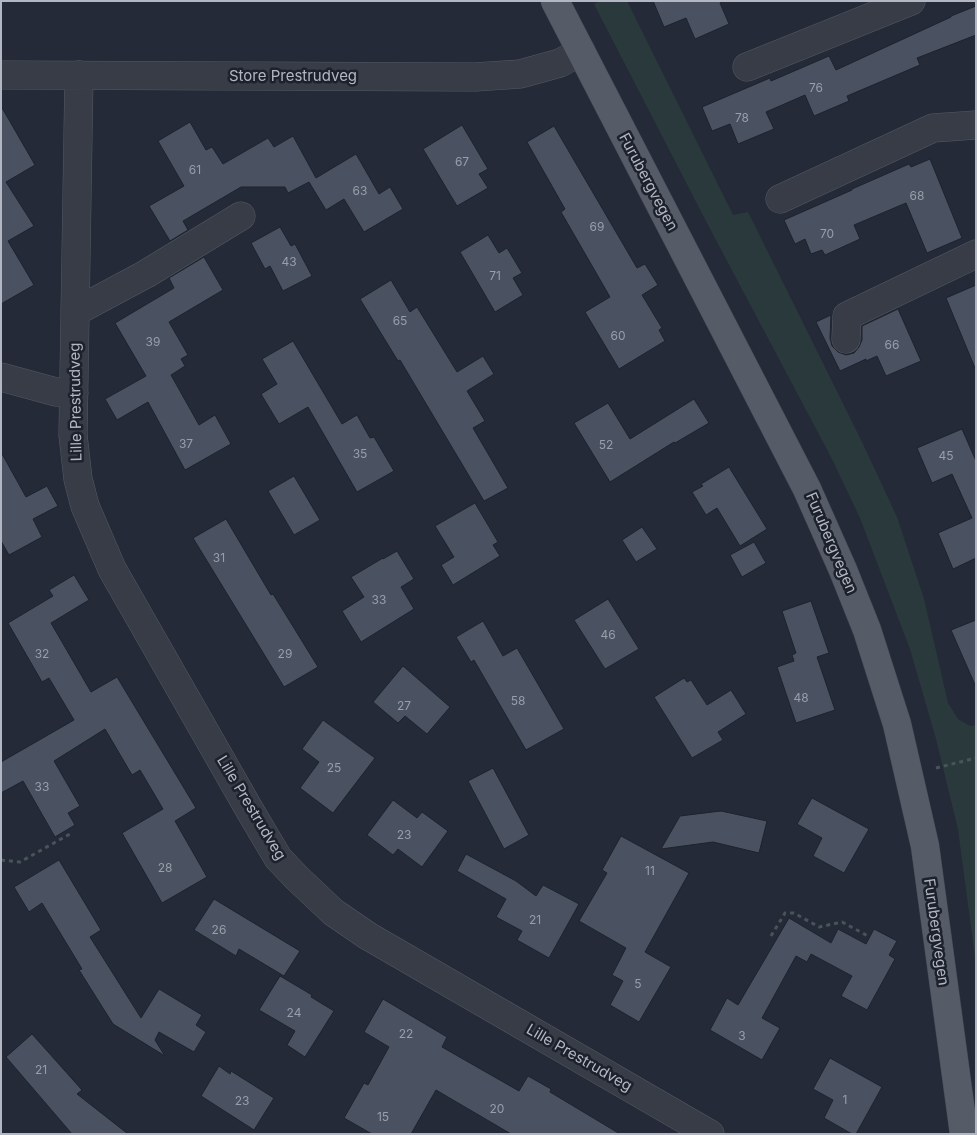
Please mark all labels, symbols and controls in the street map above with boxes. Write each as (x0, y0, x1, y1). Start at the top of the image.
street label: Store Prestrudveg (229, 67, 357, 85)
house number: 76 (809, 81, 823, 95)
house number: 78 (735, 111, 749, 125)
street label: Furubergvegen (615, 130, 681, 234)
house number: 67 (455, 155, 469, 169)
house number: 61 (189, 163, 201, 177)
house number: 63 (353, 184, 367, 198)
house number: 68 (910, 189, 924, 203)
house number: 69 (590, 220, 604, 234)
house number: 70 (820, 227, 834, 241)
house number: 43 (281, 255, 297, 269)
house number: 71 (489, 269, 501, 283)
house number: 65 (393, 314, 407, 328)
house number: 60 (610, 329, 626, 343)
house number: 39 (146, 335, 160, 349)
house number: 66 (885, 338, 899, 352)
street label: Lille Prestrudveg (66, 342, 86, 462)
house number: 37 (179, 437, 193, 451)
house number: 52 (599, 438, 613, 452)
house number: 35 (353, 447, 367, 461)
house number: 45 (938, 449, 954, 463)
street label: Furubergvegen (802, 490, 860, 596)
house number: 31 (213, 551, 225, 565)
house number: 33 (372, 593, 386, 607)
house number: 46 (600, 628, 616, 642)
house number: 32 (35, 647, 49, 661)
house number: 29 (278, 647, 292, 661)
house number: 48 (793, 691, 809, 705)
house number: 58 (511, 694, 525, 708)
house number: 27 (397, 699, 411, 713)
street label: Lille Prestrudveg (213, 752, 289, 864)
house number: 25 (327, 761, 341, 775)
house number: 33 (35, 780, 49, 794)
house number: 23 (397, 828, 411, 842)
house number: 28 (158, 861, 172, 875)
house number: 11 (645, 864, 655, 878)
street label: Furubergvegen (920, 877, 952, 987)
house number: 21 (529, 913, 541, 927)
house number: 26 (212, 923, 226, 937)
house number: 5 (634, 977, 642, 991)
house number: 24 (287, 1006, 301, 1020)
street label: Lille Prestrudveg (523, 1021, 635, 1095)
house number: 22 (399, 1027, 413, 1041)
house number: 3 (738, 1029, 746, 1043)
house number: 21 (35, 1063, 47, 1077)
house number: 1 (843, 1093, 847, 1107)
house number: 23 (235, 1094, 249, 1108)
house number: 20 (490, 1102, 504, 1116)
house number: 15 (377, 1110, 389, 1124)

